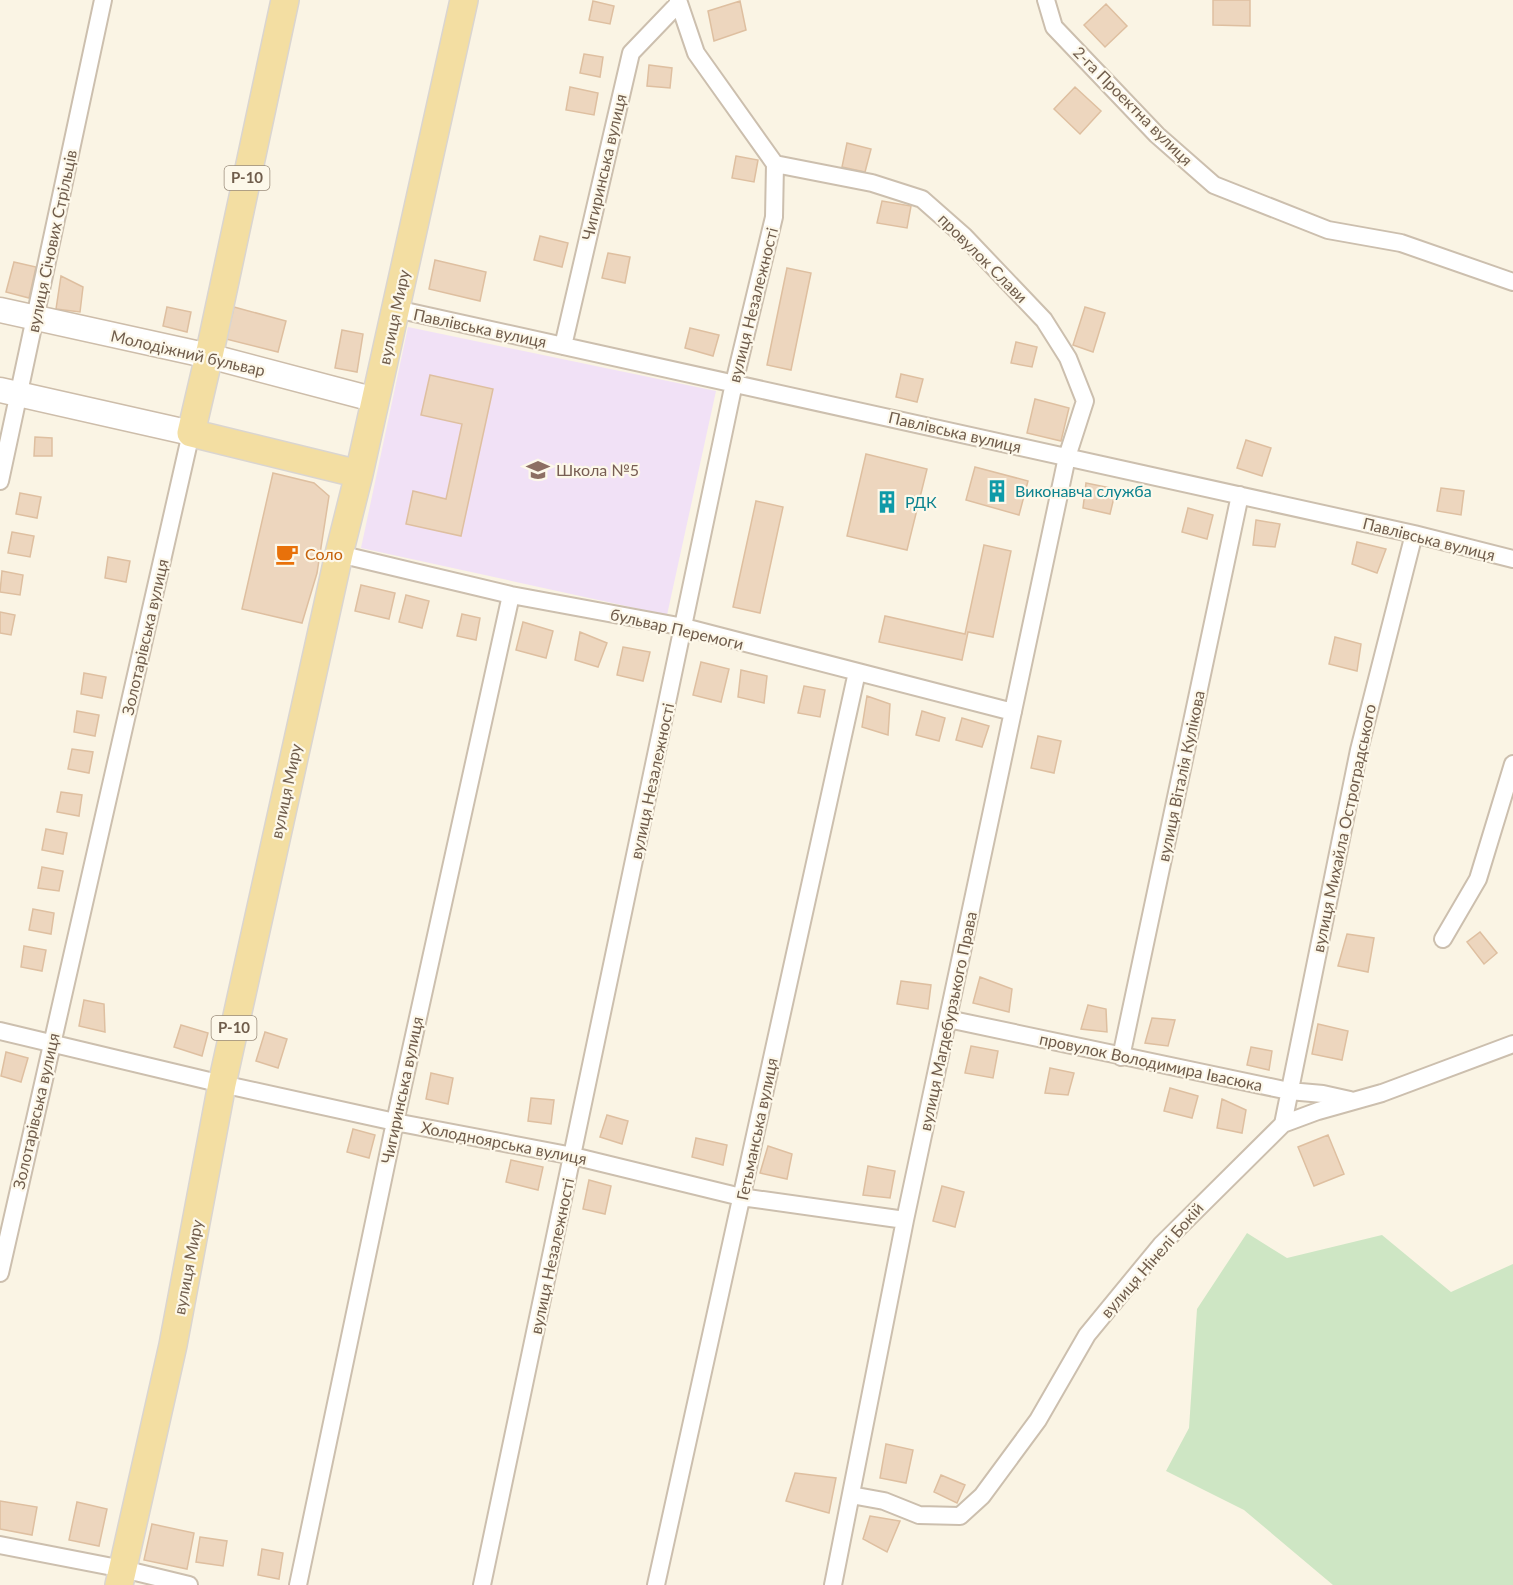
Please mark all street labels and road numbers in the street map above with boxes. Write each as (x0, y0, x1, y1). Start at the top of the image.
street label: 2-га Проектна вулиця (1070, 42, 1197, 169)
street label: Чигиринська вулиця (577, 92, 630, 242)
street label: вулиця Січових Стрільців (23, 148, 80, 334)
road number: Р-10 (224, 166, 270, 190)
street label: провулок Слави (935, 209, 1032, 306)
street label: вулиця Незалежності (724, 225, 781, 384)
street label: вулиця Миру (374, 267, 413, 366)
street label: Павлівська вулиця (412, 304, 548, 351)
street label: Молодіжний бульвар (109, 325, 267, 380)
street label: Павлівська вулиця (887, 407, 1023, 456)
street label: Павлівська вулиця (1361, 513, 1497, 564)
street label: Золотарівська вулиця (117, 557, 172, 717)
street label: бульвар Перемоги (609, 604, 746, 653)
street label: вулиця Віталія Кулікова (1153, 689, 1208, 863)
street label: вулиця Незалежності (626, 701, 677, 861)
street label: вулиця Михайла Остроградського (1308, 702, 1379, 954)
street label: вулиця Миру (266, 741, 305, 840)
street label: вулиця Магдебурзького Права (915, 910, 980, 1132)
street label: Чигиринська вулиця (377, 1015, 426, 1165)
road number: Р-10 (212, 1016, 256, 1040)
street label: провулок Володимира Івасюка (1038, 1029, 1264, 1094)
street label: Золотарівська вулиця (8, 1031, 63, 1191)
street label: Гетьманська вулиця (732, 1056, 781, 1202)
street label: Холодноярська вулиця (420, 1117, 589, 1168)
street label: вулиця Незалежності (526, 1176, 577, 1336)
street label: вулиця Нінелі Бокій (1096, 1198, 1207, 1321)
street label: вулиця Миру (169, 1217, 206, 1316)

